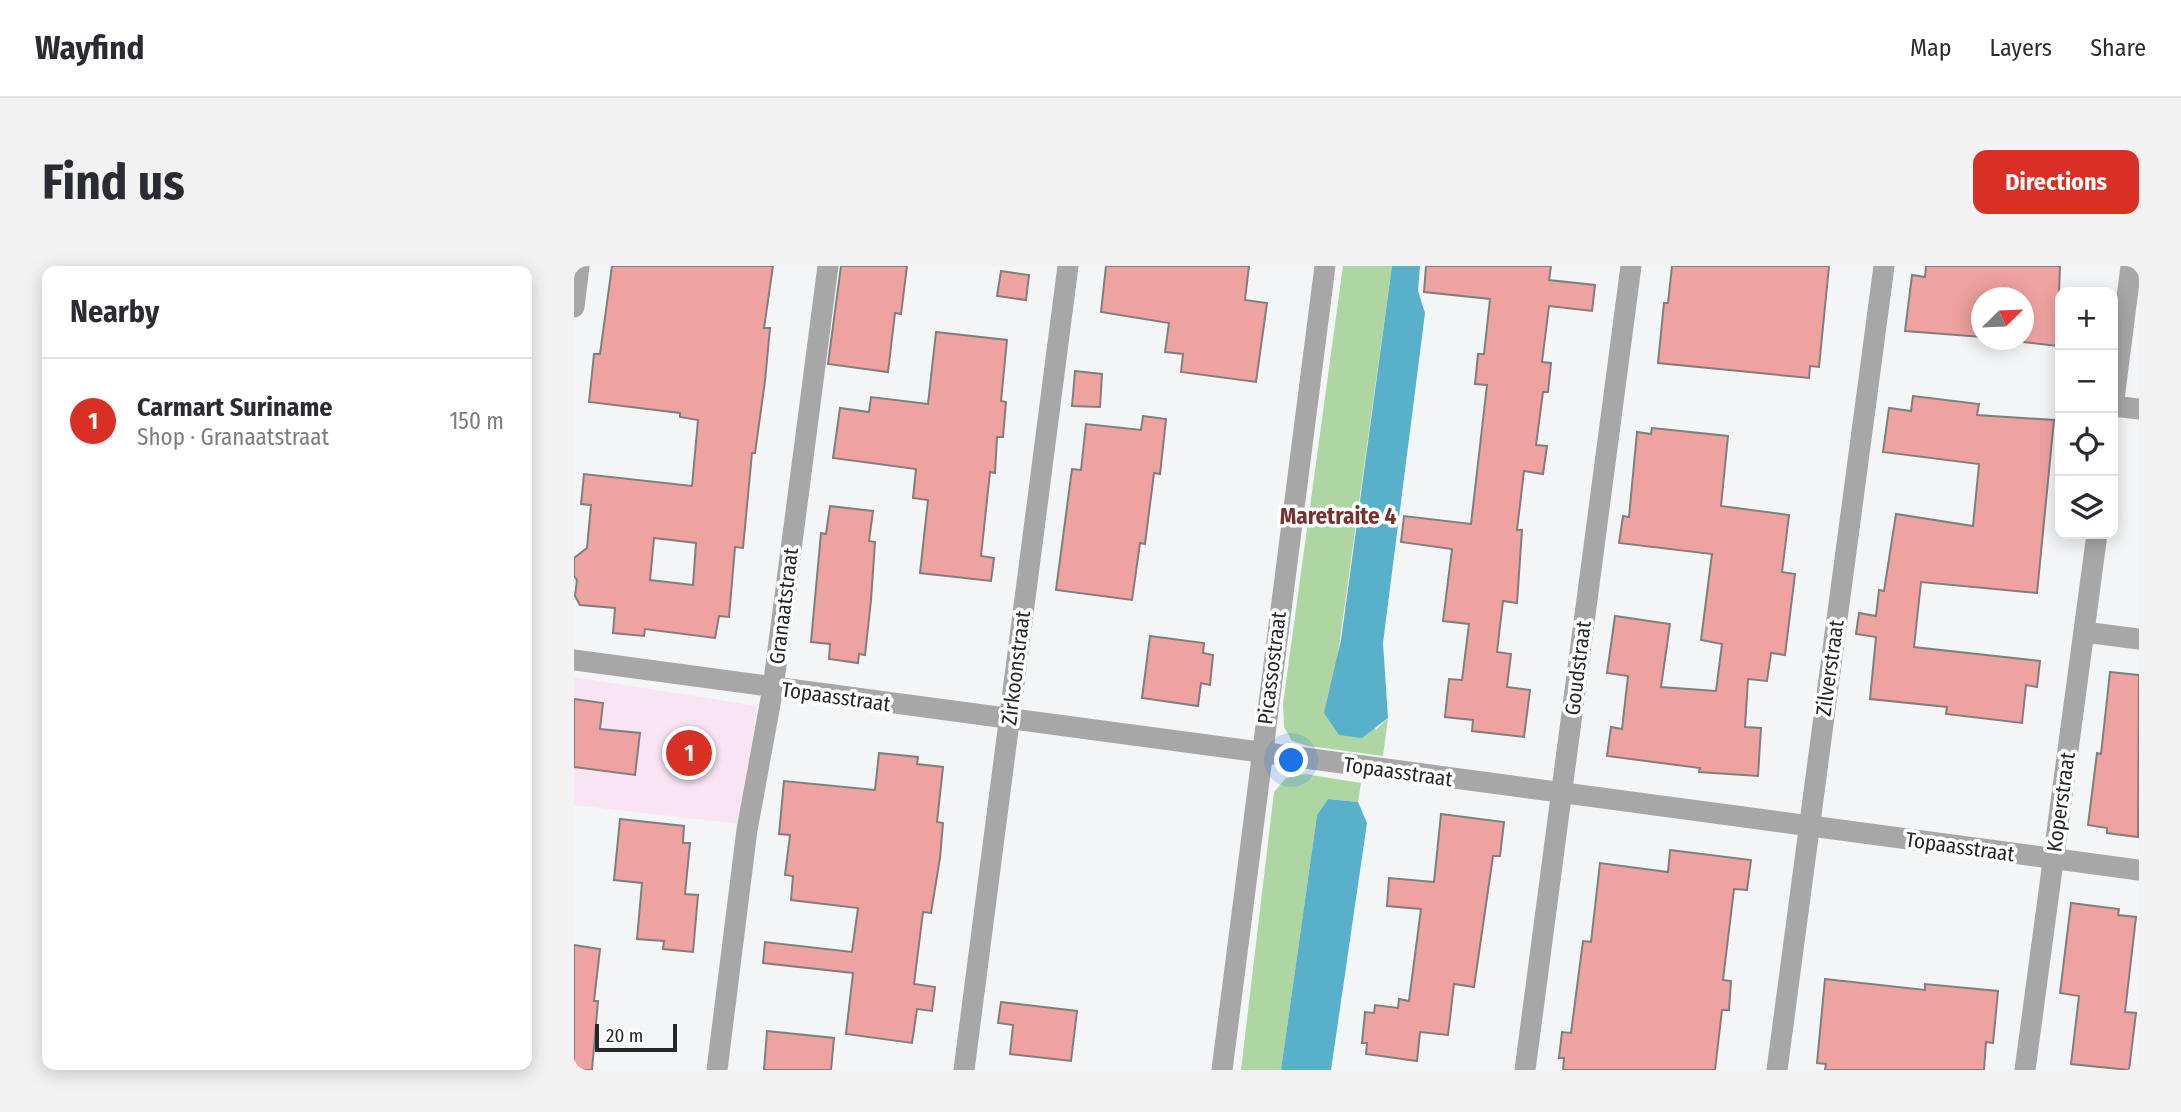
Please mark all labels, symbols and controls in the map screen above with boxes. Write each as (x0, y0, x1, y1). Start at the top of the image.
text: Wayfind (35, 28, 144, 68)
text: Map (1910, 34, 1952, 62)
text: Layers (1990, 34, 2052, 62)
text: Share (2090, 34, 2146, 62)
button: Directions (1973, 150, 2139, 214)
text: Find us (42, 153, 185, 212)
north arrow (1971, 287, 2034, 350)
map controls (2055, 287, 2118, 539)
button: + (2055, 287, 2118, 350)
text: Nearby (70, 294, 159, 330)
button: − (2055, 350, 2118, 413)
text: Carmart Suriname (137, 392, 332, 423)
text: 1 (88, 407, 98, 435)
text: 150 m (449, 407, 504, 435)
button: locate (2055, 413, 2118, 476)
text: Shop · Granaatstraat (137, 423, 329, 451)
button: layers (2055, 476, 2118, 539)
district label: Maretraite 4 (1280, 502, 1396, 530)
street label: Granaatstraat (764, 546, 804, 666)
street label: Zirkoonstraat (996, 609, 1036, 727)
street label: Picassostraat (1252, 610, 1292, 726)
street label: Zilverstraat (1810, 618, 1850, 718)
street label: Goudstraat (1559, 619, 1597, 717)
street label: Topaasstraat (780, 677, 892, 718)
pin: 1 (666, 727, 712, 779)
your location (1274, 743, 1308, 777)
street label: Koperstraat (2041, 750, 2081, 853)
street label: Topaasstraat (1342, 752, 1454, 793)
street label: Topaasstraat (1904, 827, 2016, 868)
scale bar (595, 1021, 677, 1053)
text: 20 m (606, 1024, 643, 1047)

